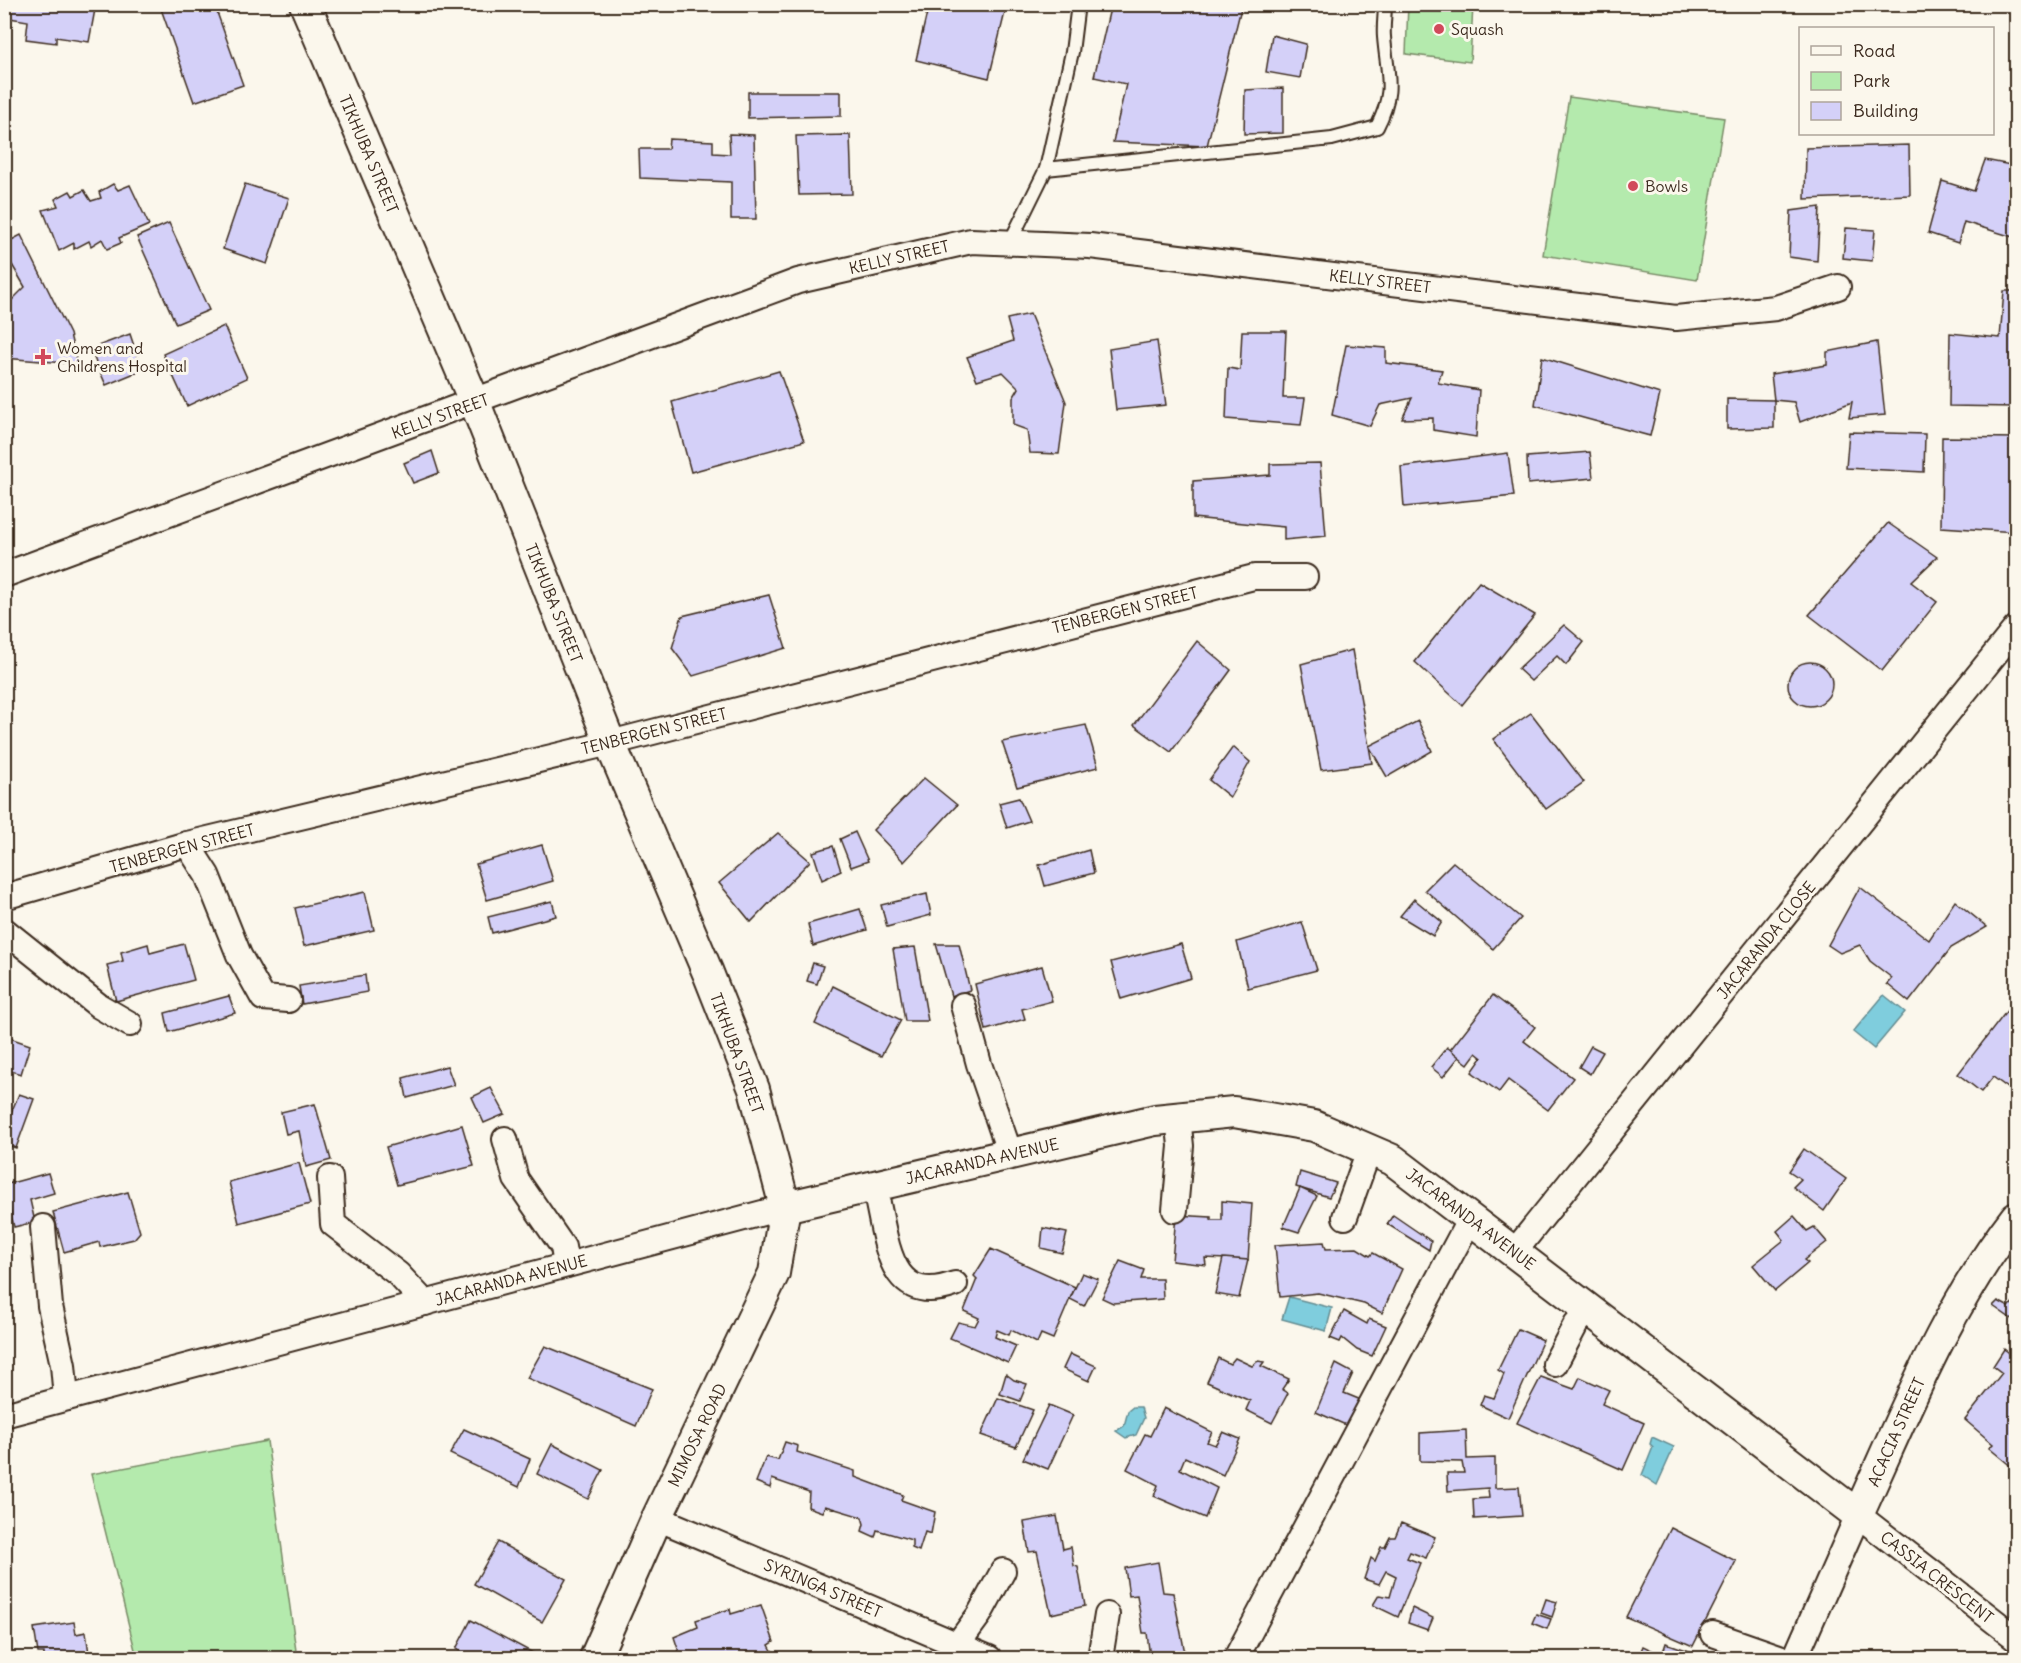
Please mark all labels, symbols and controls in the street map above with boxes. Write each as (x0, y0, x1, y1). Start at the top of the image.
place label: Squash (1451, 19, 1504, 39)
marker: Squash (1432, 22, 1446, 36)
legend (1799, 27, 1994, 135)
text: Road (1853, 39, 1896, 62)
text: Park (1853, 69, 1890, 92)
street label: TIKHUBA STREET (335, 92, 403, 216)
text: Building (1853, 99, 1918, 122)
place label: Bowls (1645, 176, 1688, 196)
marker: Bowls (1626, 179, 1640, 193)
street label: KELLY STREET (847, 236, 951, 278)
street label: KELLY STREET (1328, 265, 1432, 297)
place label: Women and Childrens Hospital (57, 338, 187, 376)
marker: Women and Childrens Hospital (34, 348, 52, 366)
street label: KELLY STREET (388, 389, 492, 443)
street label: TIKHUBA STREET (521, 541, 587, 665)
street label: TENBERGEN STREET (1050, 582, 1200, 638)
street label: TENBERGEN STREET (579, 703, 729, 759)
street label: TENBERGEN STREET (107, 819, 257, 877)
street label: JACARANDA CLOSE (1712, 877, 1820, 1003)
street label: TIKHUBA STREET (706, 990, 768, 1116)
street label: JACARANDA AVENUE (903, 1134, 1061, 1188)
street label: JACARANDA AVENUE (1402, 1164, 1540, 1274)
street label: JACARANDA AVENUE (433, 1250, 589, 1310)
street label: ACACIA STREET (1863, 1374, 1929, 1490)
street label: MIMOSA ROAD (663, 1380, 731, 1490)
street label: CASSIA CRESCENT (1877, 1527, 1997, 1627)
street label: SYRINGA STREET (761, 1554, 885, 1622)

